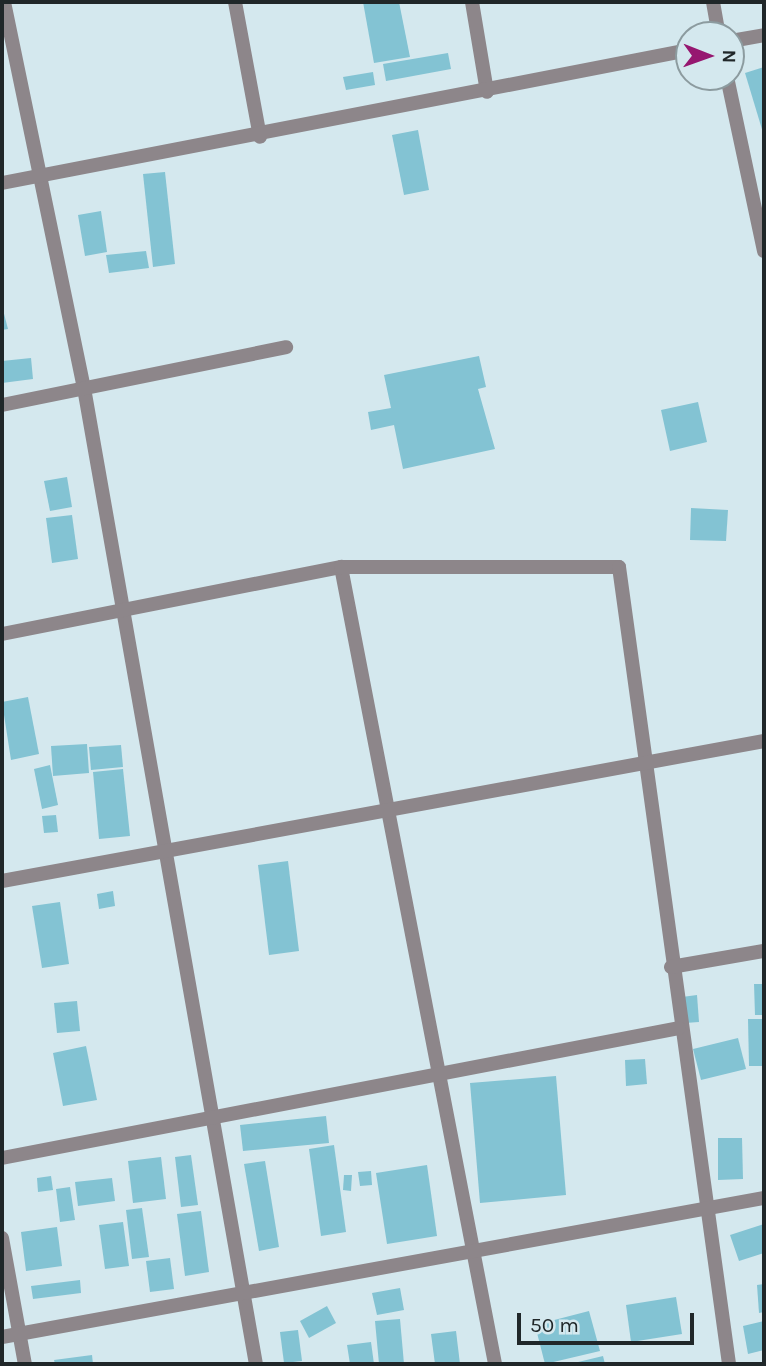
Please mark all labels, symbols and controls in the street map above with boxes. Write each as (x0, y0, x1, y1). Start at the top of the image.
north arrow (675, 21, 745, 91)
text: N (718, 49, 740, 63)
scale bar (521, 1300, 698, 1344)
text: 50 m (530, 1313, 579, 1337)

